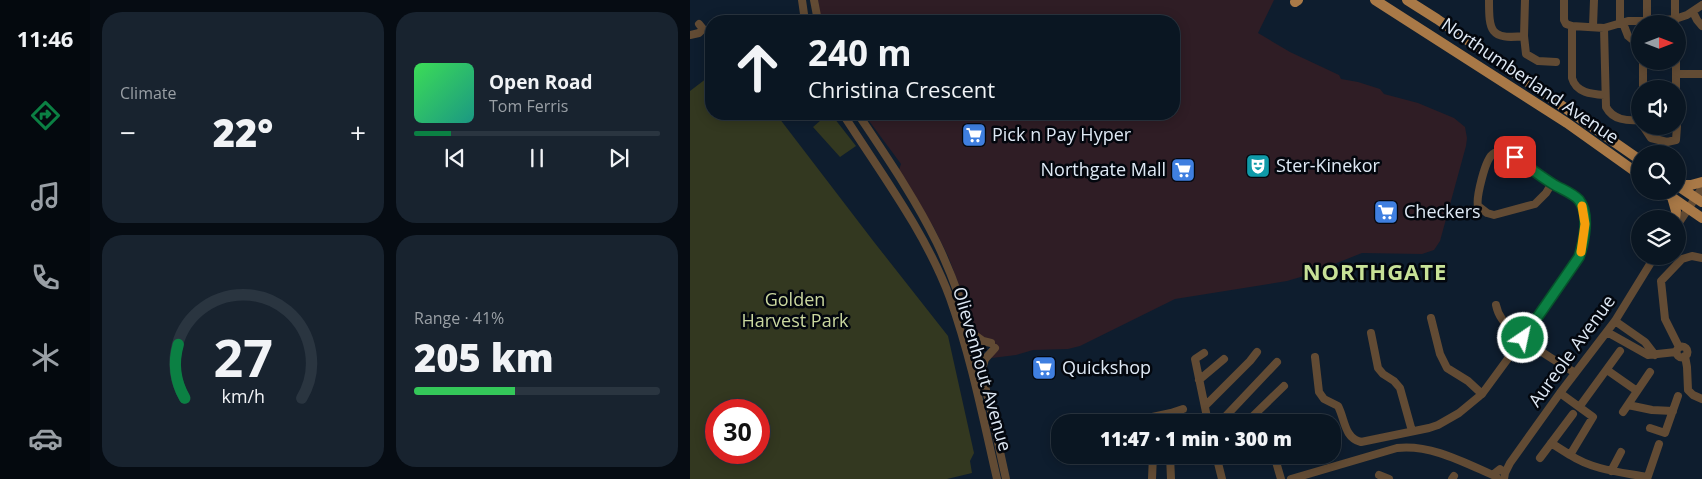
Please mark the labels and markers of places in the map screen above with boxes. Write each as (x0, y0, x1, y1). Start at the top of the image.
supermarket icon: Pick n Pay Hyper (961, 122, 987, 148)
place label: Pick n Pay Hyper (992, 122, 1132, 146)
pin (1494, 136, 1536, 178)
theatre icon: Ster-Kinekor (1245, 153, 1271, 179)
place label: Ster-Kinekor (1276, 153, 1381, 177)
place label: Northgate Mall (1041, 157, 1166, 181)
supermarket icon: Northgate Mall (1170, 157, 1196, 183)
supermarket icon: Checkers (1373, 199, 1399, 225)
place label: Checkers (1404, 199, 1481, 223)
supermarket icon: Quickshop (1031, 355, 1057, 381)
place label: Quickshop (1062, 355, 1151, 379)

